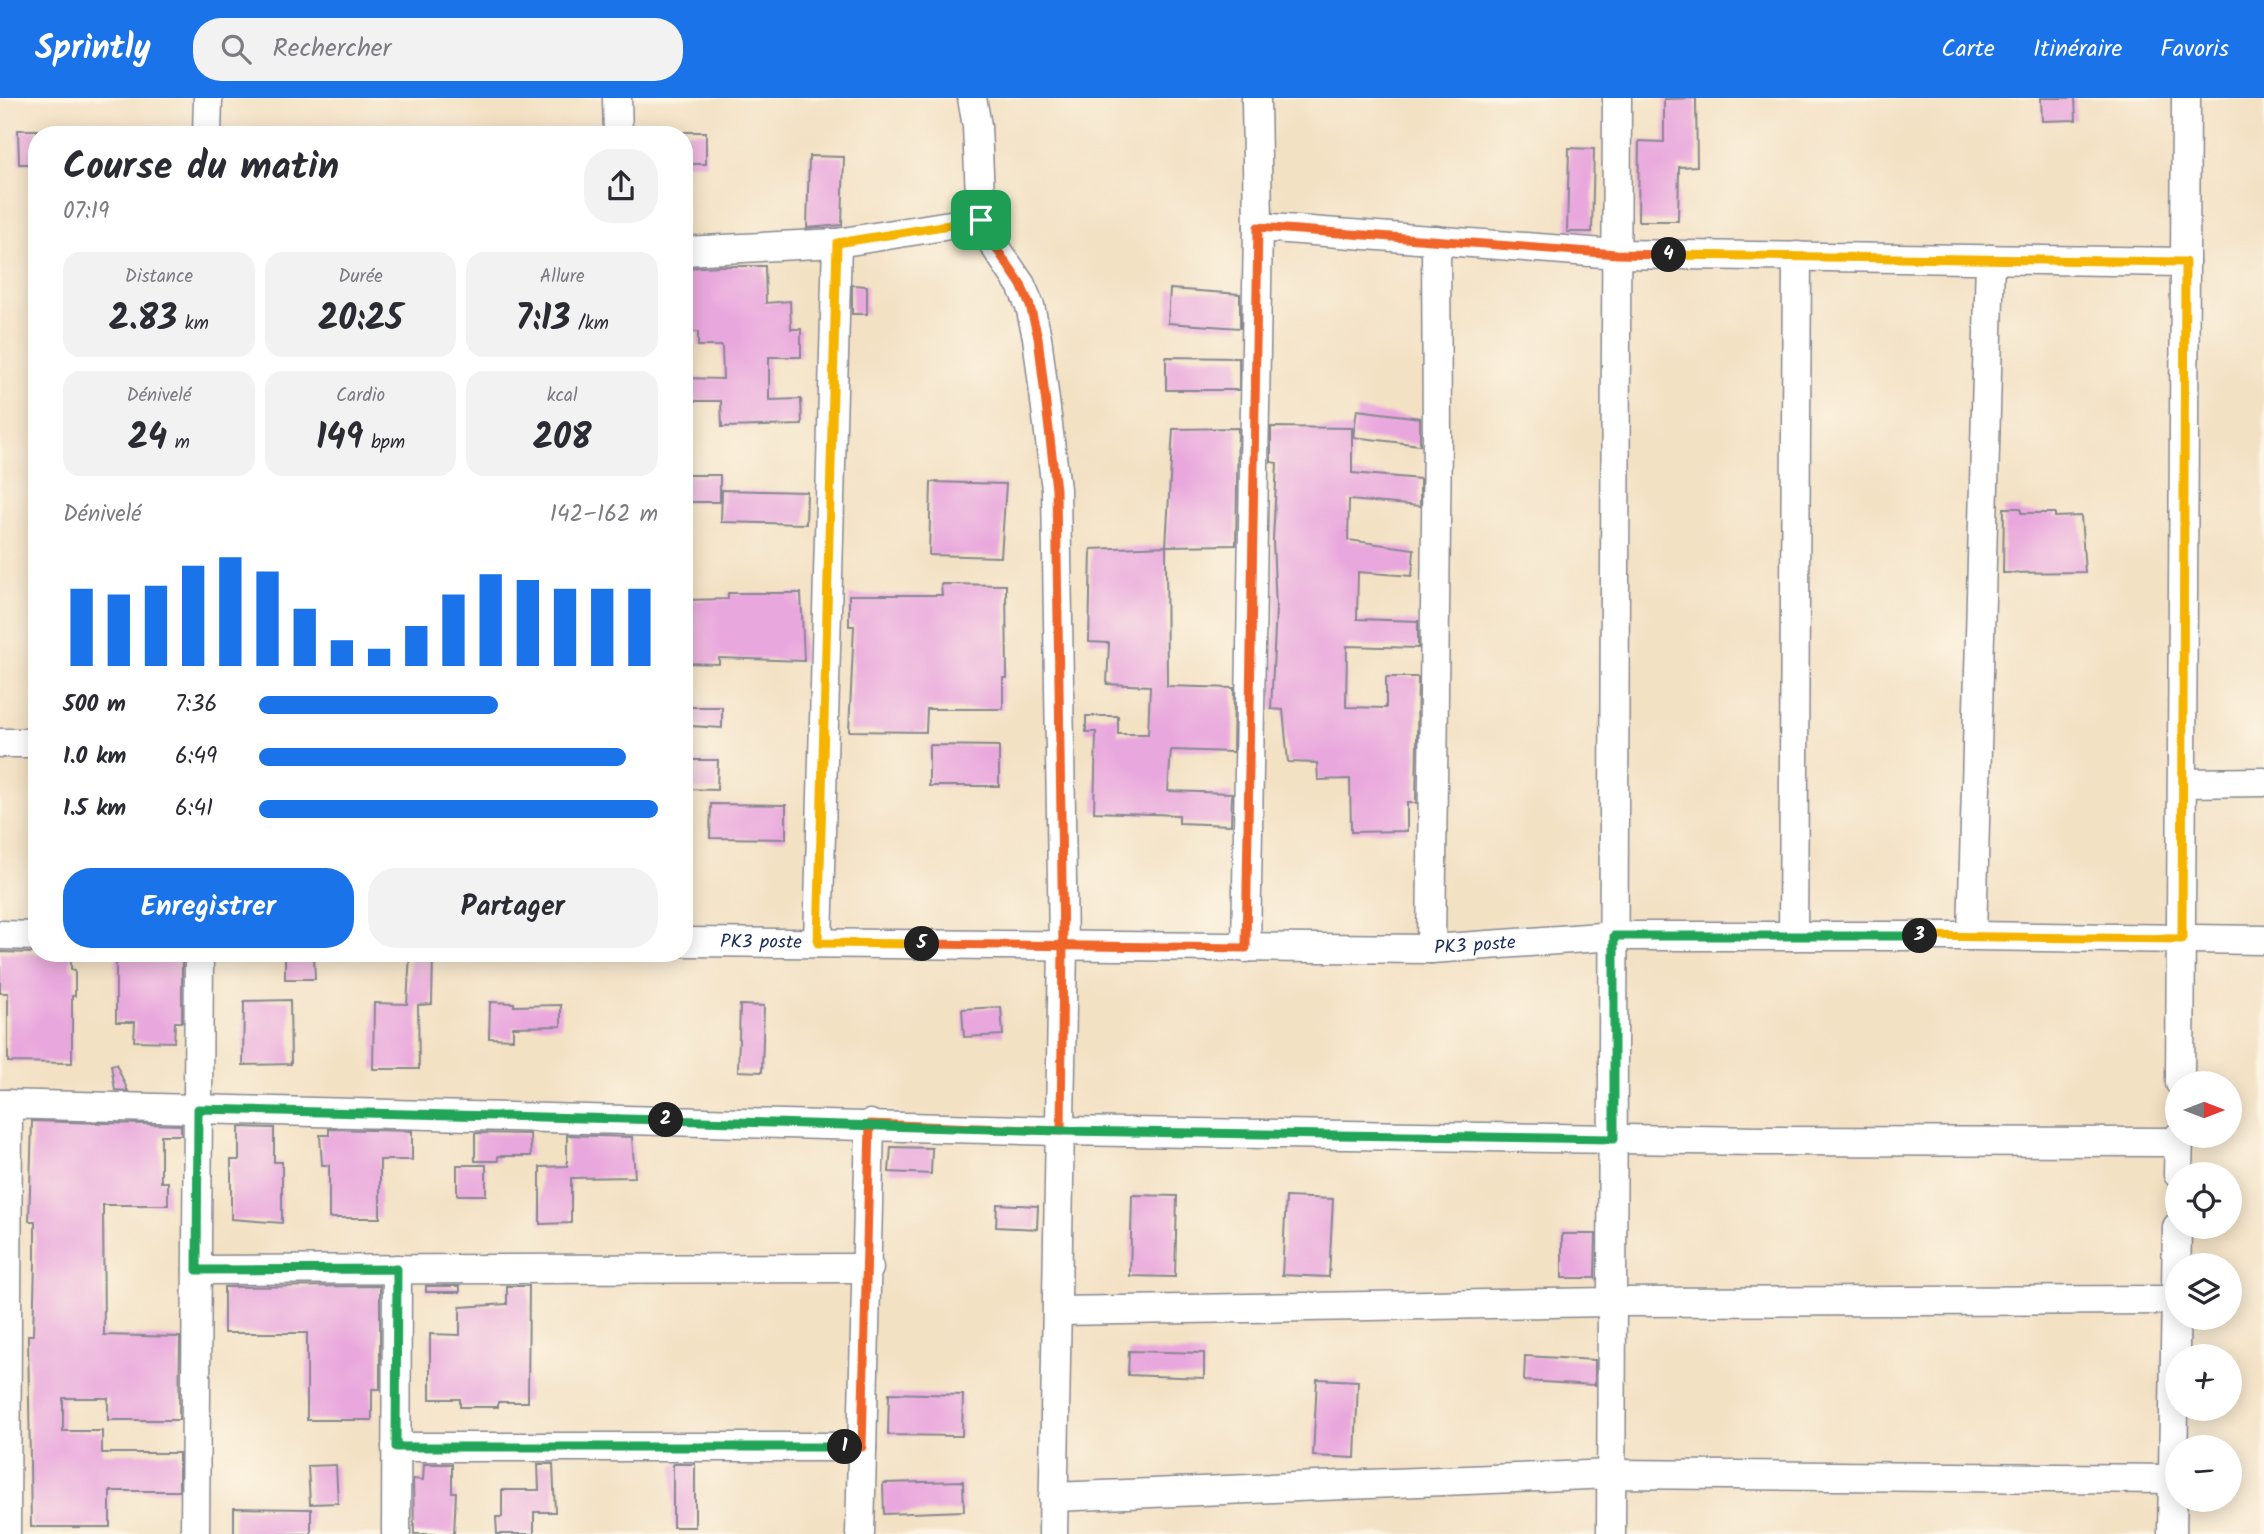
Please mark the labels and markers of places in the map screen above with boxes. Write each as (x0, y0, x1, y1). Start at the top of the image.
pin (951, 190, 1011, 250)
pin: 4 (1652, 238, 1686, 272)
pin: 3 (1902, 918, 1938, 954)
pin: 5 (904, 926, 940, 962)
pin: 2 (648, 1102, 684, 1138)
pin: 1 (828, 1430, 862, 1464)

